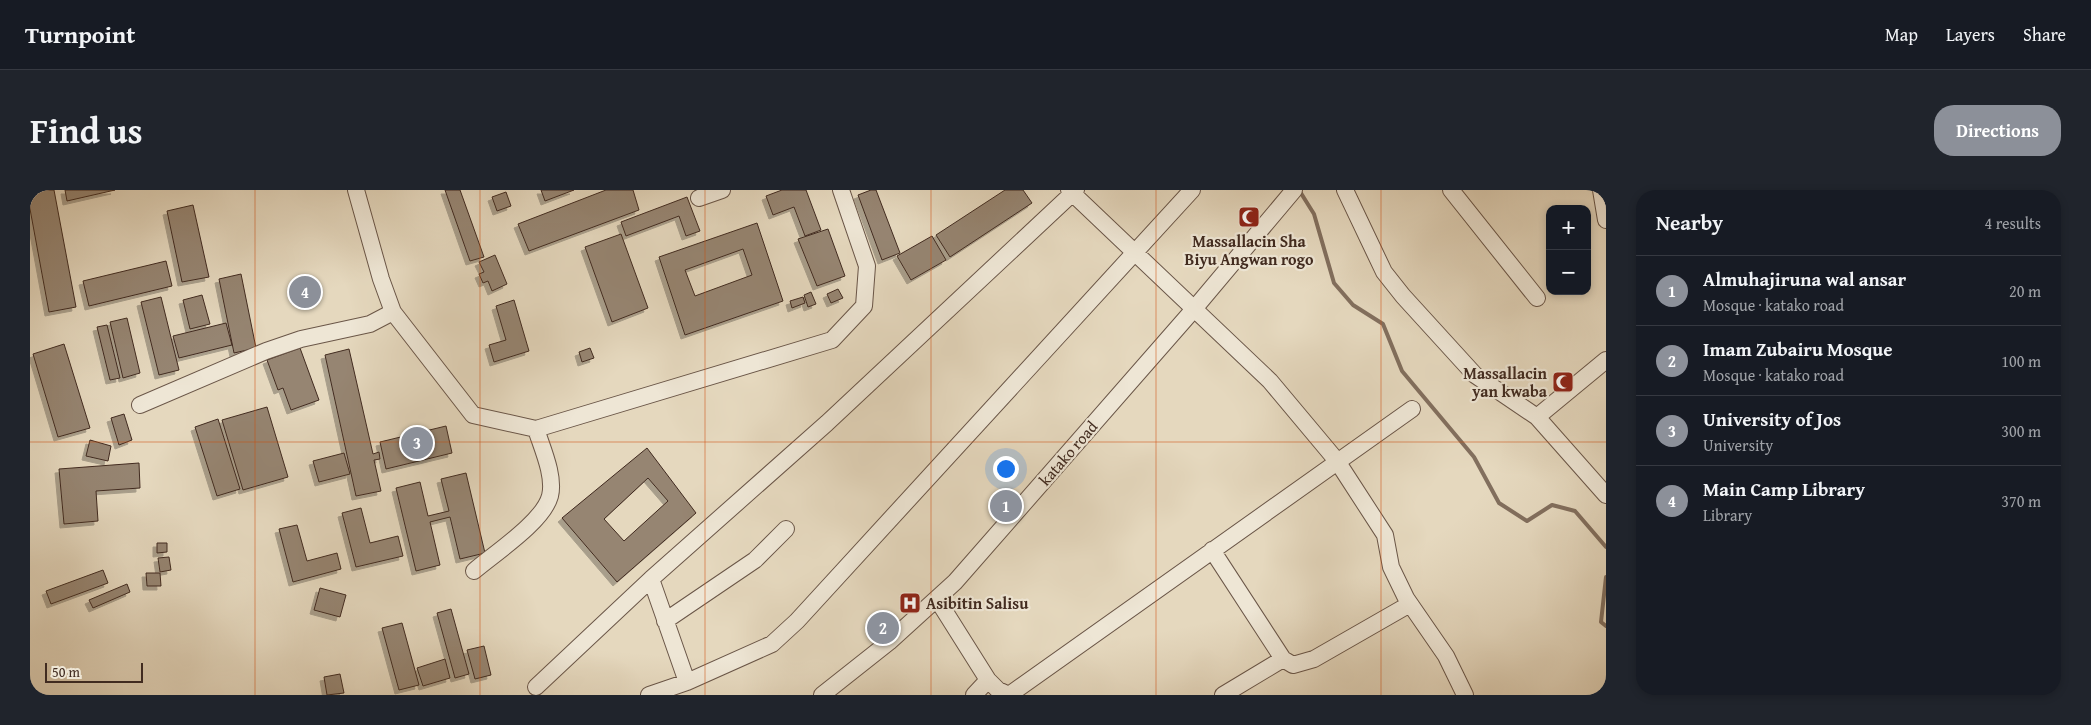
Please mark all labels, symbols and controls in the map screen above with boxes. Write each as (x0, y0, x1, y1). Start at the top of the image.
text: Turnpoint (25, 17, 135, 52)
text: Map (1885, 21, 1918, 48)
text: Layers (1946, 21, 1995, 48)
text: Share (2023, 21, 2066, 48)
text: Find us (30, 105, 143, 156)
button: Directions (1934, 105, 2061, 156)
mosque icon: Massallacin Sha Biyu Angwan rogo (1237, 205, 1261, 229)
map controls (1546, 205, 1591, 295)
button: + (1546, 205, 1591, 250)
text: Nearby (1656, 207, 1723, 238)
text: 4 results (1984, 211, 2041, 235)
place label: Massallacin Sha Biyu Angwan rogo (1185, 229, 1314, 271)
button: − (1546, 250, 1591, 295)
text: Almuhajiruna wal ansar (1703, 265, 1906, 293)
pin: 4 (289, 273, 321, 311)
text: 1 (1668, 279, 1676, 303)
text: 20 m (2009, 279, 2041, 303)
text: Mosque · katako road (1703, 293, 1844, 317)
text: Imam Zubairu Mosque (1703, 335, 1893, 363)
text: 2 (1668, 349, 1676, 373)
text: 100 m (2001, 349, 2041, 373)
place label: Massallacin yan kwaba (1463, 361, 1548, 403)
text: Mosque · katako road (1703, 363, 1844, 387)
mosque icon: Massallacin yan kwaba (1551, 370, 1575, 394)
text: University of Jos (1703, 405, 1841, 433)
street label: katako road (1033, 415, 1103, 491)
text: 3 (1668, 419, 1676, 443)
text: 300 m (2001, 419, 2041, 443)
pin: 3 (401, 424, 433, 462)
text: University (1703, 433, 1773, 457)
your location (993, 456, 1019, 482)
text: Main Camp Library (1703, 475, 1865, 503)
pin: 1 (990, 487, 1022, 525)
text: 4 (1668, 489, 1676, 513)
text: 370 m (2001, 489, 2041, 513)
text: Library (1703, 503, 1752, 527)
hospital icon: Asibitin Salisu (898, 591, 922, 615)
place label: Asibitin Salisu (926, 591, 1029, 615)
pin: 2 (867, 609, 899, 647)
scale bar (45, 660, 142, 683)
text: 50 m (52, 662, 80, 682)

